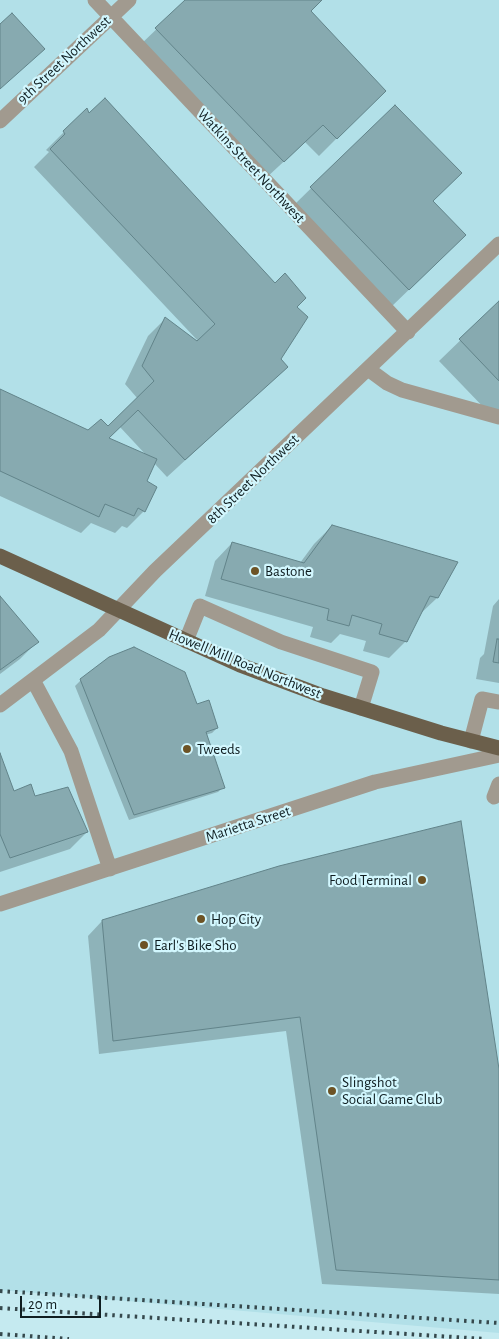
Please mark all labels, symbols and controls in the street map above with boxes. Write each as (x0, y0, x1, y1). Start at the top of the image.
street label: 9th Street Northwest (13, 12, 115, 108)
street label: Watkins Street Northwest (193, 105, 309, 227)
street label: 8th Street Northwest (203, 430, 303, 528)
place label: Bastone (265, 562, 312, 580)
marker: Bastone (249, 565, 261, 577)
street label: Howell Mill Road Northwest (166, 625, 324, 703)
place label: Tweeds (197, 740, 240, 758)
marker: Tweeds (181, 743, 193, 755)
street label: Marietta Street (203, 802, 293, 846)
place label: Food Terminal (329, 871, 412, 889)
marker: Food Terminal (416, 874, 428, 886)
place label: Hop City (211, 910, 261, 928)
marker: Hop City (195, 913, 207, 925)
place label: Earl's Bike Sho (154, 936, 237, 954)
marker: Earl's Bike Sho (138, 939, 150, 951)
place label: Slingshot Social Game Club (342, 1073, 443, 1108)
marker: Slingshot Social Game Club (326, 1085, 338, 1097)
scale bar (22, 1286, 104, 1318)
text: 20 m (28, 1297, 57, 1312)

